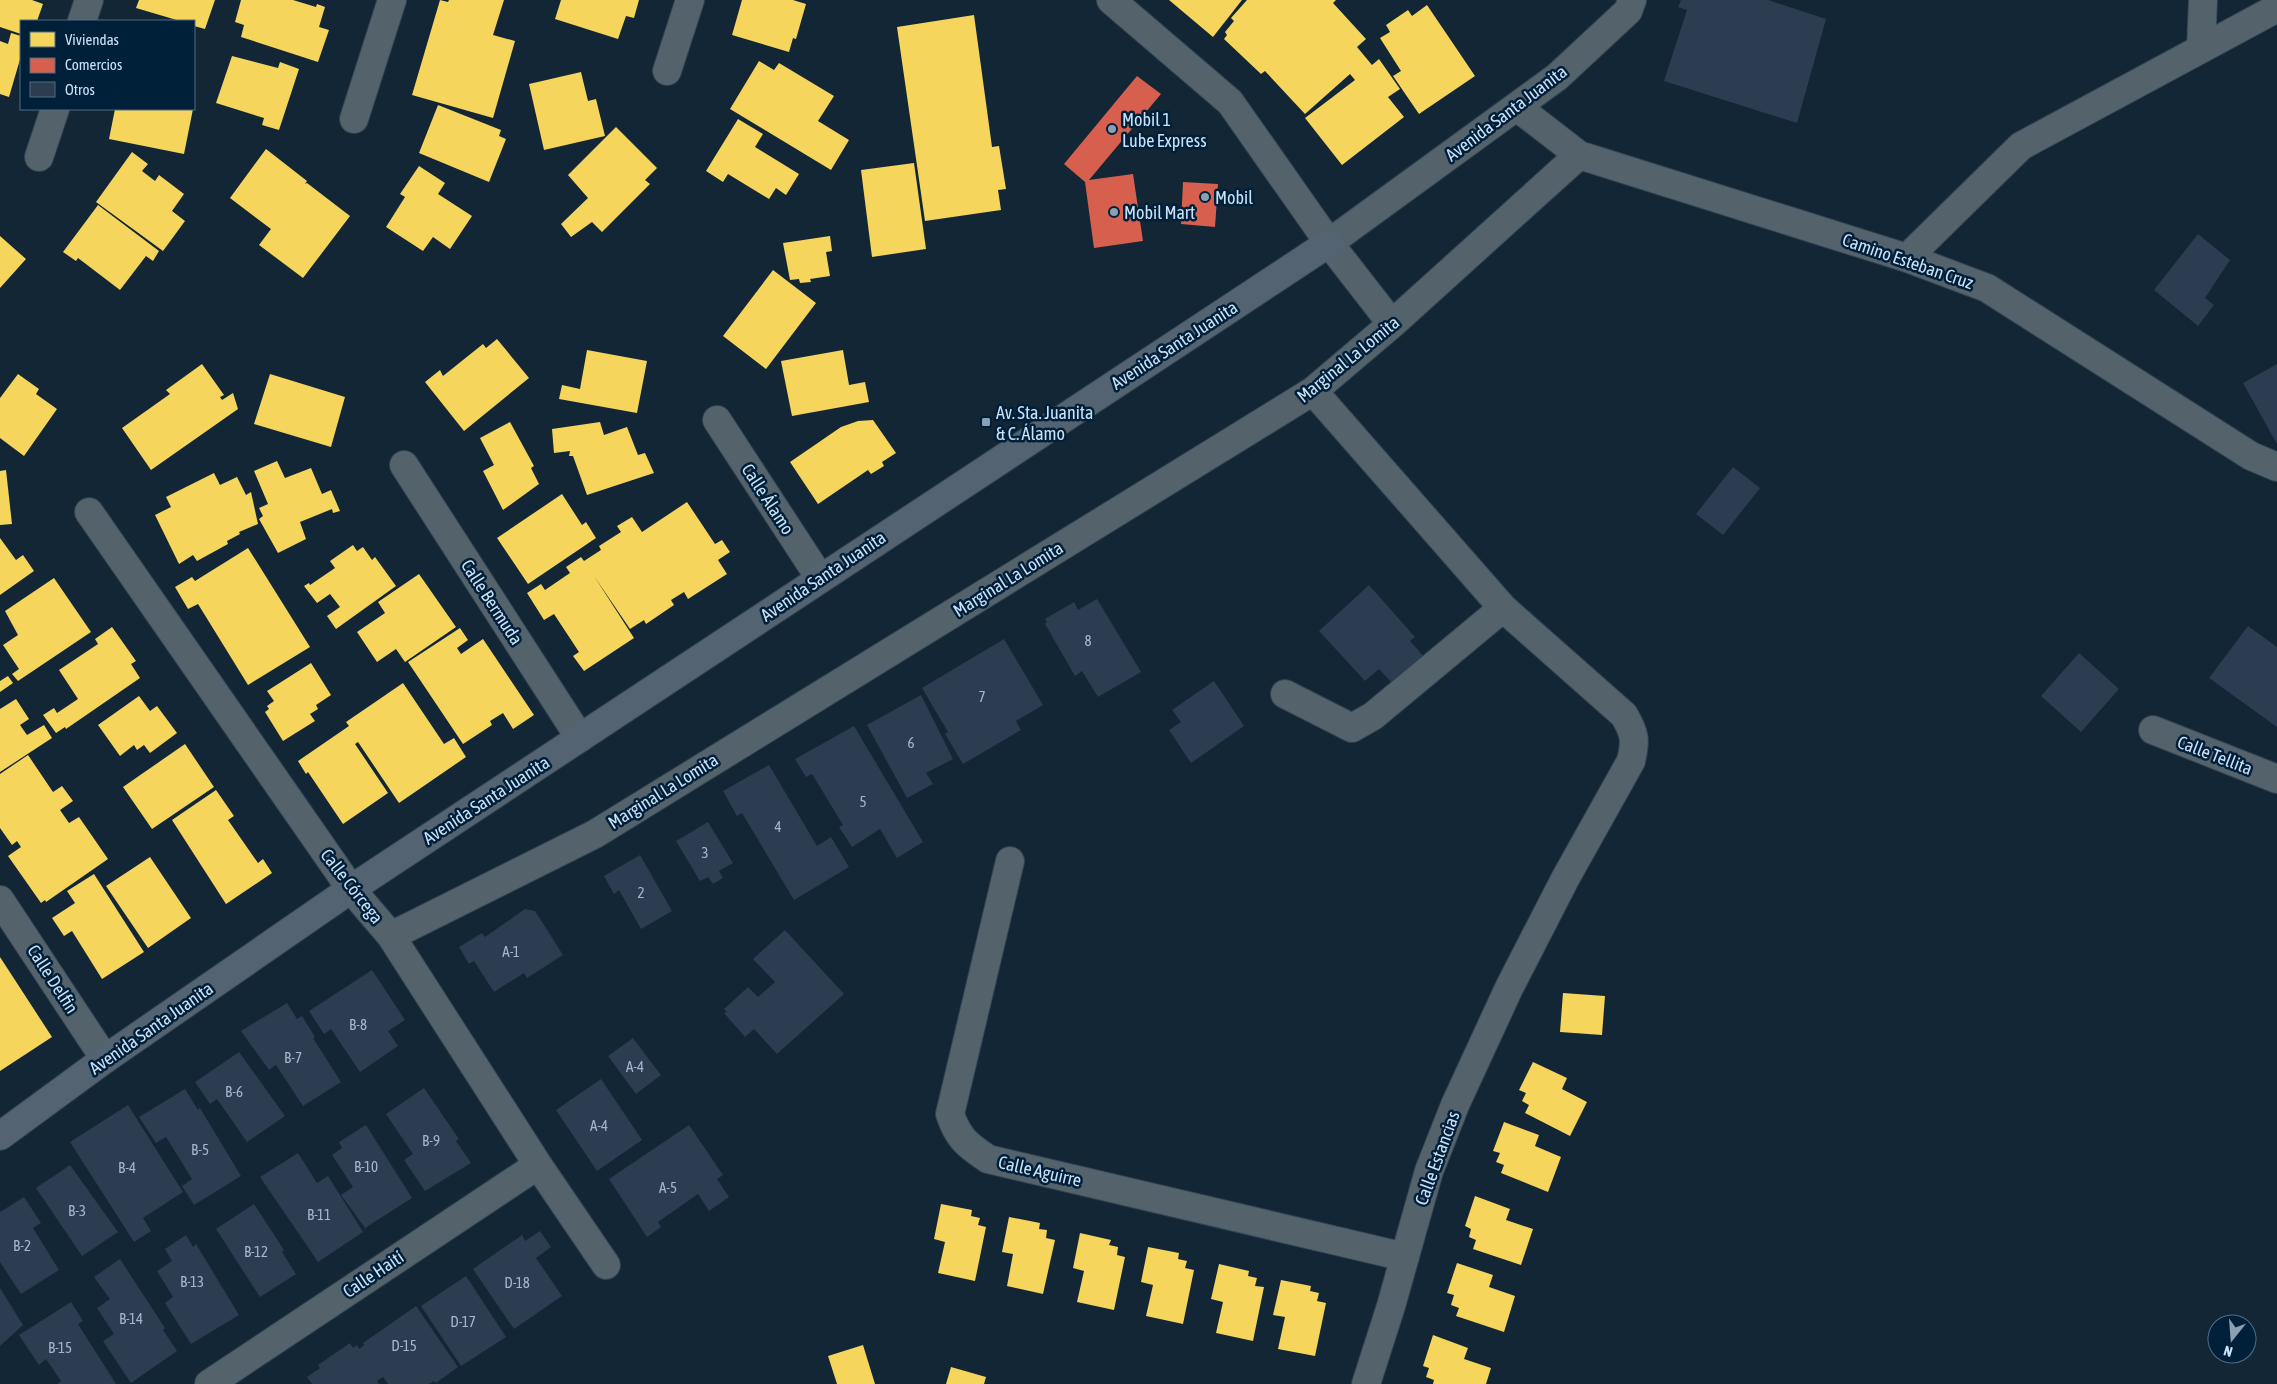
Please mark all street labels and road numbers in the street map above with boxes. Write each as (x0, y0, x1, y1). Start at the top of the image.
street label: Avenida Santa Juanita (1441, 61, 1571, 165)
street label: Camino Esteban Cruz (1840, 229, 1977, 293)
street label: Avenida Santa Juanita (1107, 296, 1241, 394)
street label: Marginal La Lomita (1293, 311, 1403, 407)
street label: Calle Álamo (737, 460, 799, 538)
street label: Avenida Santa Juanita (756, 526, 890, 626)
street label: Marginal La Lomita (949, 537, 1067, 621)
street label: Calle Bermuda (457, 556, 527, 648)
street label: Calle Tellita (2174, 731, 2256, 779)
street label: Marginal La Lomita (604, 749, 722, 833)
street label: Avenida Santa Juanita (419, 751, 553, 849)
street label: Calle Córcega (316, 844, 388, 928)
street label: Calle Delfin (23, 941, 83, 1017)
street label: Avenida Santa Juanita (85, 977, 217, 1079)
street label: Calle Estancias (1410, 1108, 1464, 1208)
street label: Calle Aguirre (996, 1151, 1084, 1191)
street label: Calle Haití (339, 1246, 407, 1302)

